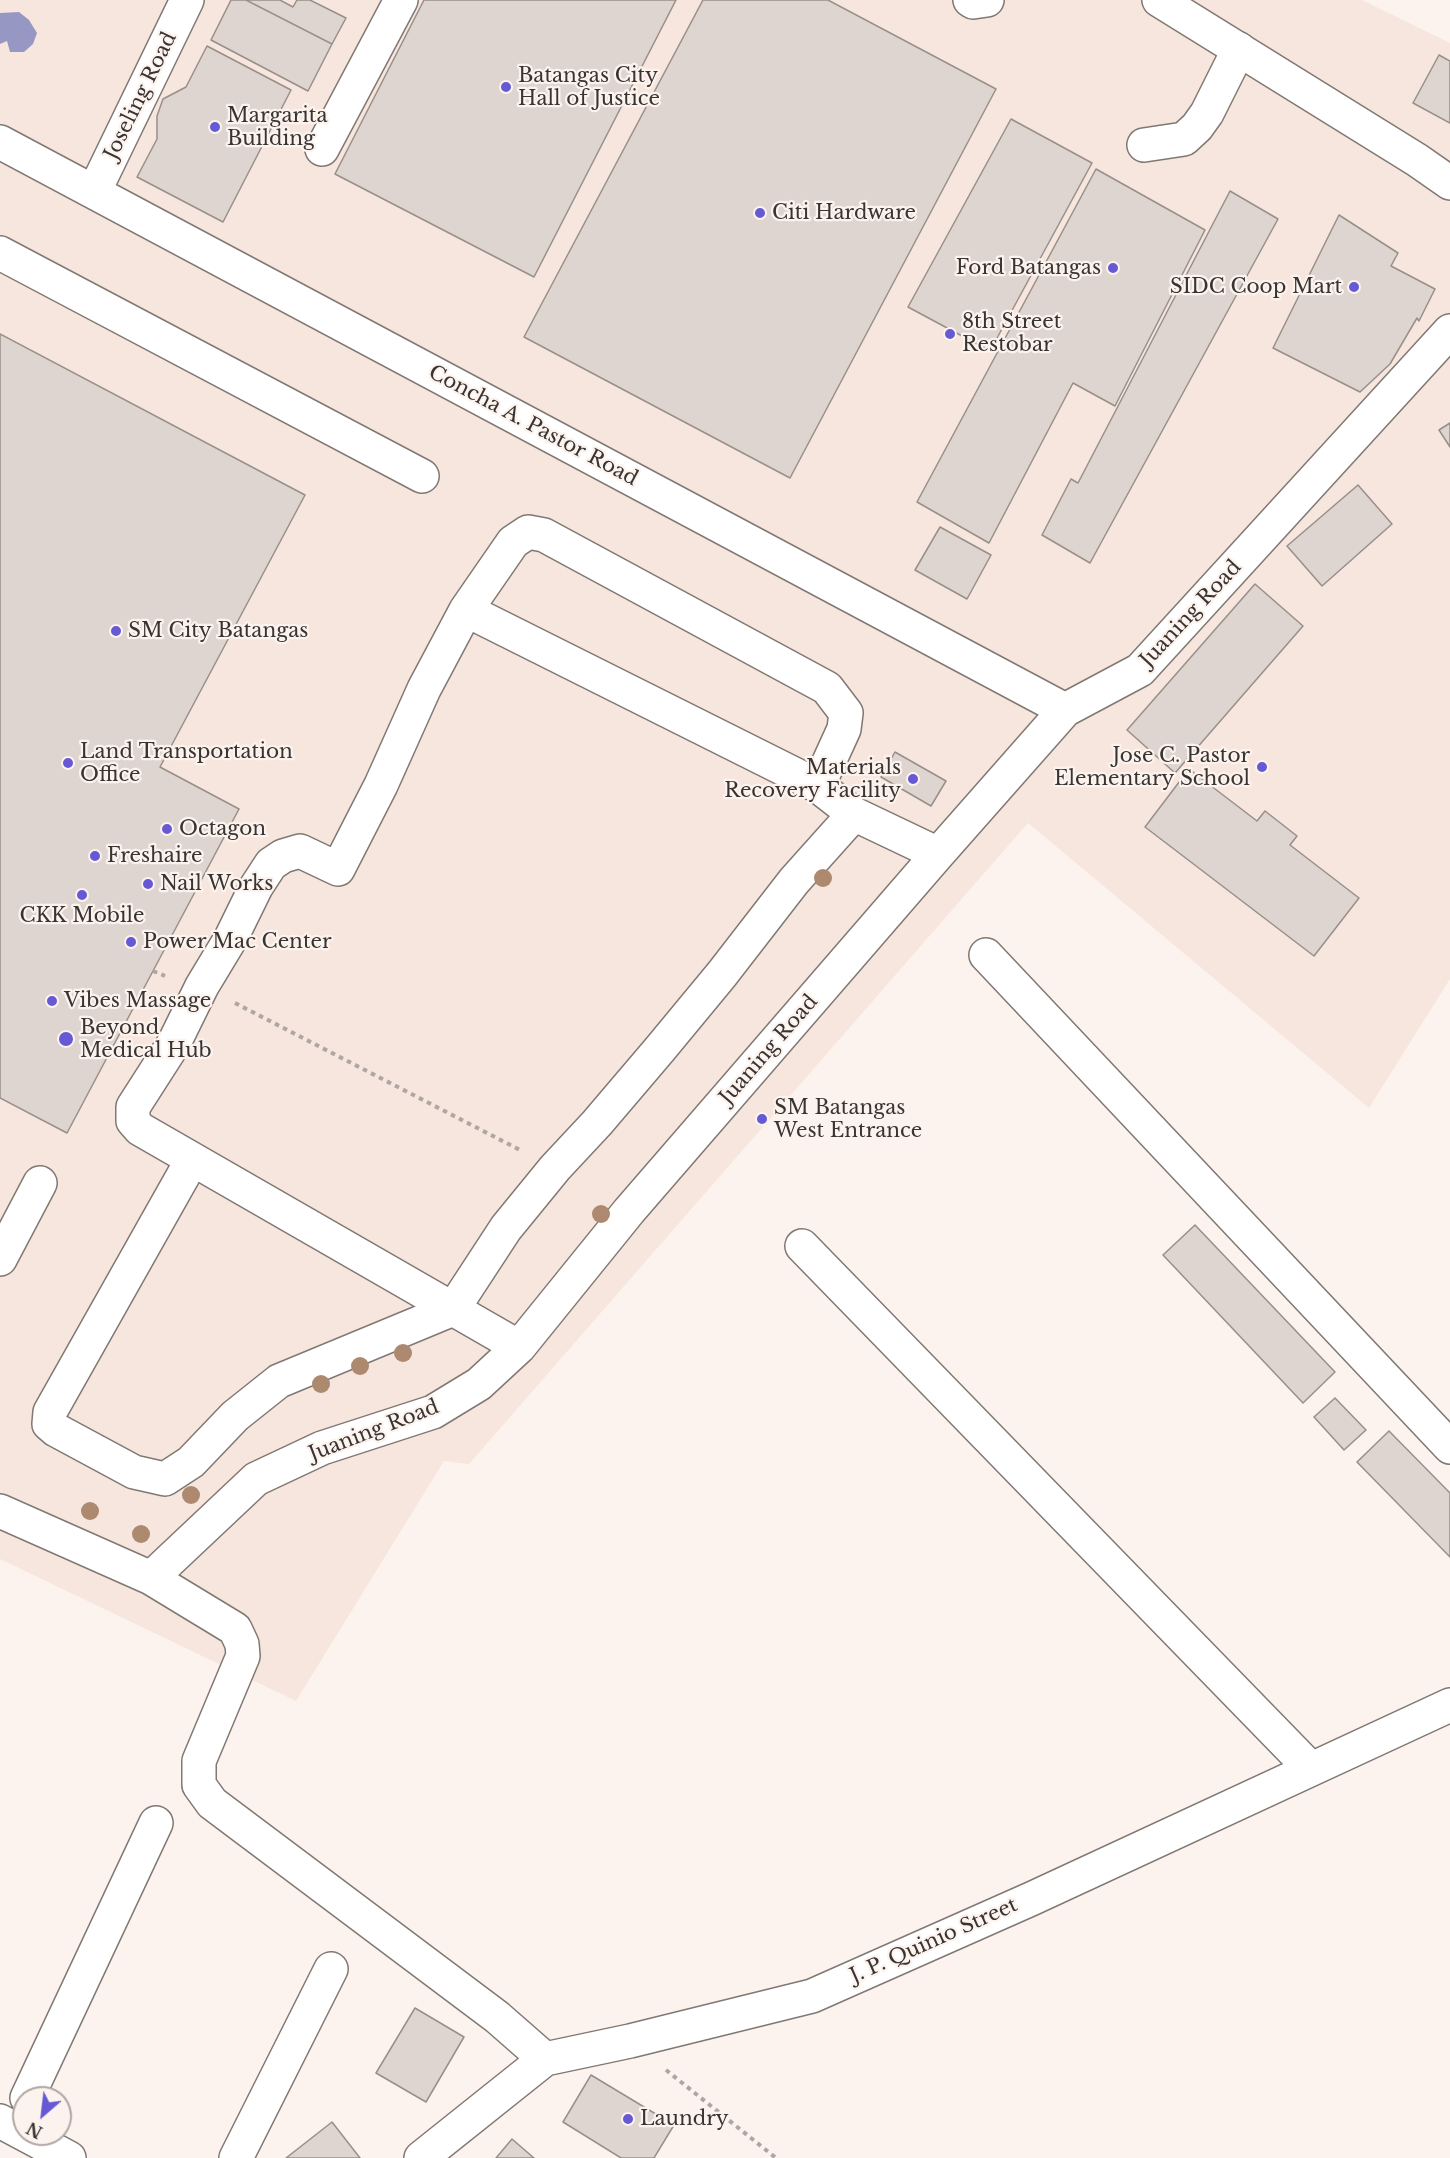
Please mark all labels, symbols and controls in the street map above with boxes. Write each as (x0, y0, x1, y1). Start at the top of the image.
street label: Joseling Road (100, 28, 182, 164)
place label: Batangas City Hall of Justice (518, 64, 660, 111)
marker: Batangas City Hall of Justice (499, 80, 513, 94)
place label: Margarita Building (227, 104, 327, 151)
marker: Margarita Building (208, 120, 222, 134)
place label: Citi Hardware (772, 201, 916, 225)
marker: Citi Hardware (753, 206, 767, 220)
place label: Ford Batangas (956, 256, 1101, 280)
marker: Ford Batangas (1106, 261, 1120, 275)
place label: SIDC Coop Mart (1170, 275, 1342, 299)
marker: SIDC Coop Mart (1347, 280, 1361, 294)
place label: 8th Street Restobar (962, 310, 1061, 357)
marker: 8th Street Restobar (943, 327, 957, 341)
street label: Concha A. Pastor Road (424, 361, 642, 491)
street label: Juaning Road (1135, 556, 1247, 672)
place label: SM City Batangas (128, 619, 308, 643)
marker: SM City Batangas (109, 624, 123, 638)
place label: Land Transportation Office (80, 740, 293, 787)
place label: Jose C. Pastor Elementary School (1054, 744, 1250, 791)
marker: Land Transportation Office (61, 756, 75, 770)
place label: Materials Recovery Facility (724, 756, 901, 803)
marker: Jose C. Pastor Elementary School (1255, 760, 1269, 774)
marker: Materials Recovery Facility (906, 772, 920, 786)
place label: Octagon (179, 817, 266, 841)
marker: Octagon (160, 822, 174, 836)
place label: Freshaire (107, 844, 203, 868)
marker: Freshaire (88, 849, 102, 863)
place label: Nail Works (160, 872, 273, 896)
marker: Nail Works (141, 877, 155, 891)
marker: CKK Mobile (75, 888, 89, 902)
place label: CKK Mobile (19, 904, 145, 928)
place label: Power Mac Center (143, 930, 331, 954)
marker: Power Mac Center (124, 935, 138, 949)
place label: Vibes Massage (64, 989, 211, 1013)
street label: Juaning Road (715, 990, 823, 1110)
marker: Vibes Massage (45, 994, 59, 1008)
place label: Beyond Medical Hub (80, 1016, 212, 1063)
marker: Beyond Medical Hub (57, 1030, 75, 1048)
place label: SM Batangas West Entrance (774, 1096, 922, 1143)
marker: SM Batangas West Entrance (755, 1112, 769, 1126)
street label: Juaning Road (306, 1395, 442, 1467)
street label: J. P. Quinio Street (847, 1893, 1021, 1989)
north arrow (12, 2086, 72, 2146)
place label: Laundry (640, 2107, 729, 2131)
marker: Laundry (621, 2112, 635, 2126)
text: N (23, 2118, 46, 2142)

